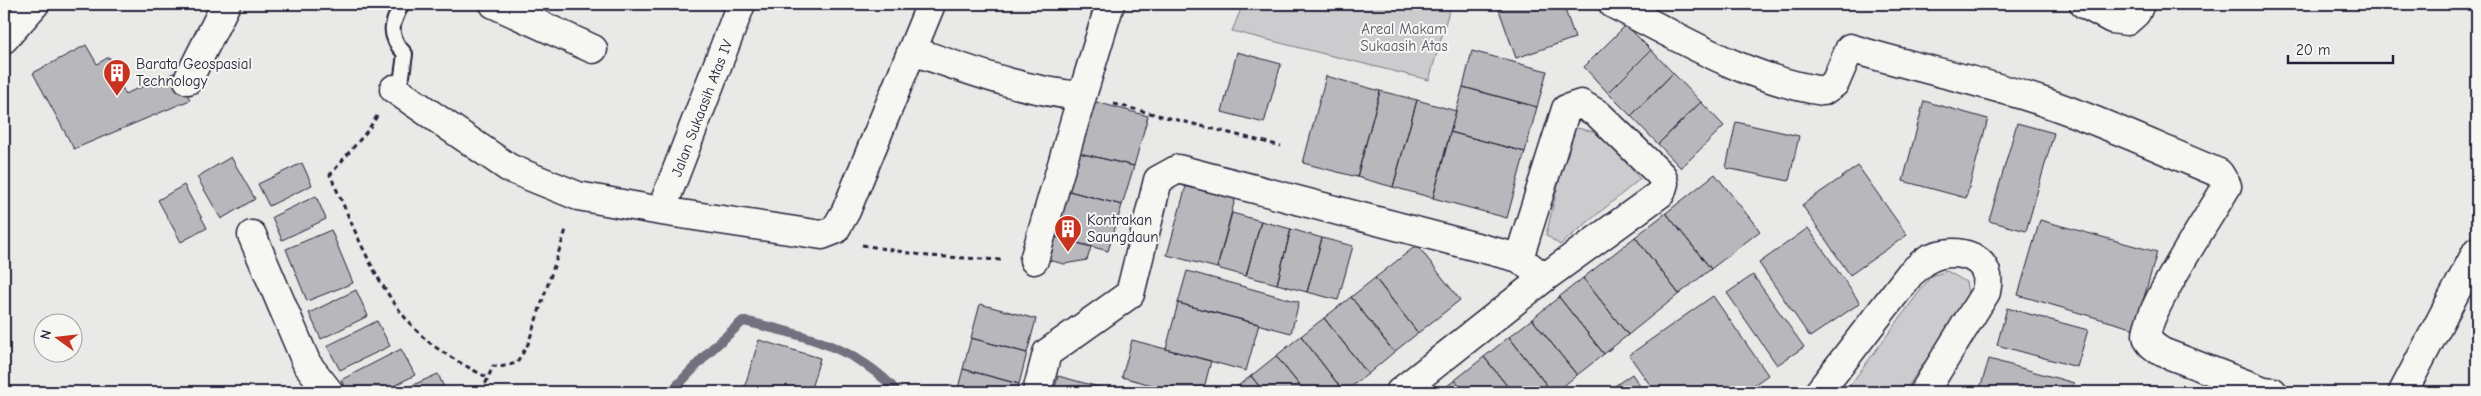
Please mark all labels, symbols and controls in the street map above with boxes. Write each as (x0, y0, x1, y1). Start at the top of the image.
park label: Areal Makam Sukaasih Atas (1360, 20, 1448, 55)
scale bar (2288, 32, 2394, 64)
street label: Jalan Sukaasih Atas IV (668, 37, 736, 179)
text: 20 m (2296, 41, 2330, 59)
place label: Barata Geospasial Technology (136, 55, 252, 90)
building icon: Barata Geospasial Technology (102, 58, 132, 97)
place label: Kontrakan Saungdaun (1087, 211, 1159, 246)
building icon: Kontrakan Saungdaun (1053, 214, 1083, 253)
north arrow (32, 314, 82, 364)
text: N (37, 328, 55, 341)

